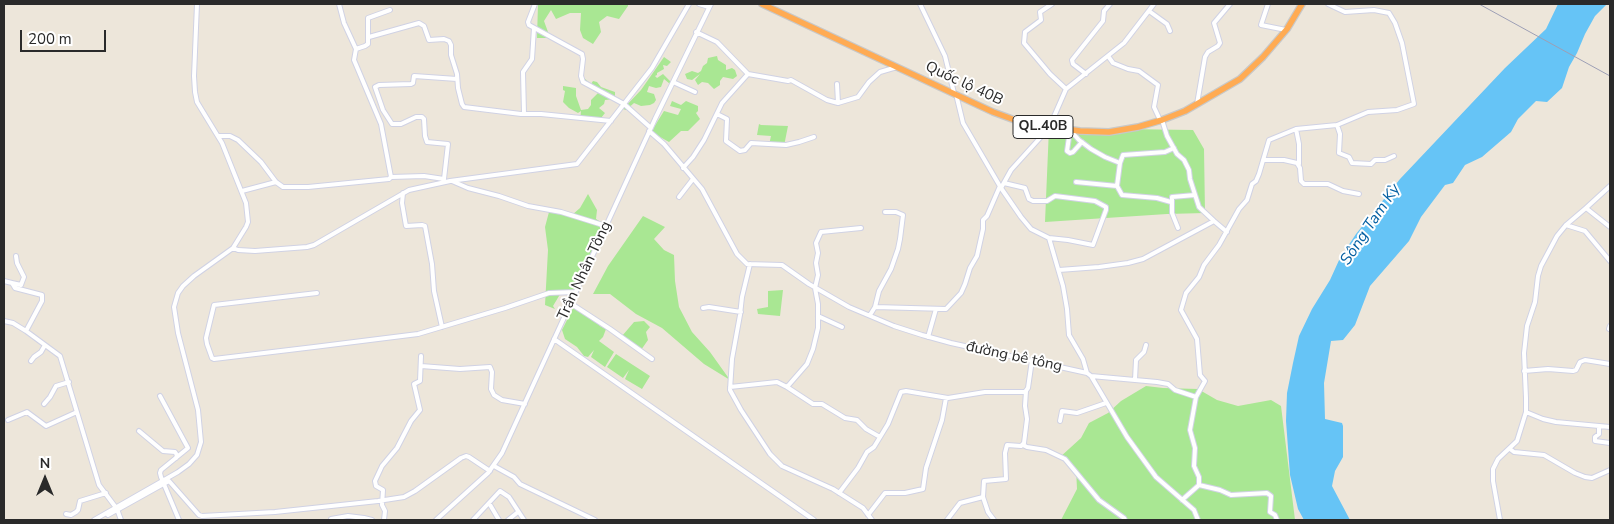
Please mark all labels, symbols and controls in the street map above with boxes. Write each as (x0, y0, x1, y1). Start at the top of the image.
scale bar (22, 20, 109, 52)
text: 200 m (28, 29, 72, 49)
street label: Quốc lộ 40B (922, 58, 1006, 110)
road number: QL.40B (1013, 115, 1073, 138)
water label: Sông Tam Kỳ (1337, 181, 1405, 269)
street label: Trần Nhân Tông (554, 219, 616, 323)
street label: đường bê tông (964, 338, 1064, 376)
north arrow (20, 454, 70, 504)
text: N (40, 454, 50, 473)

